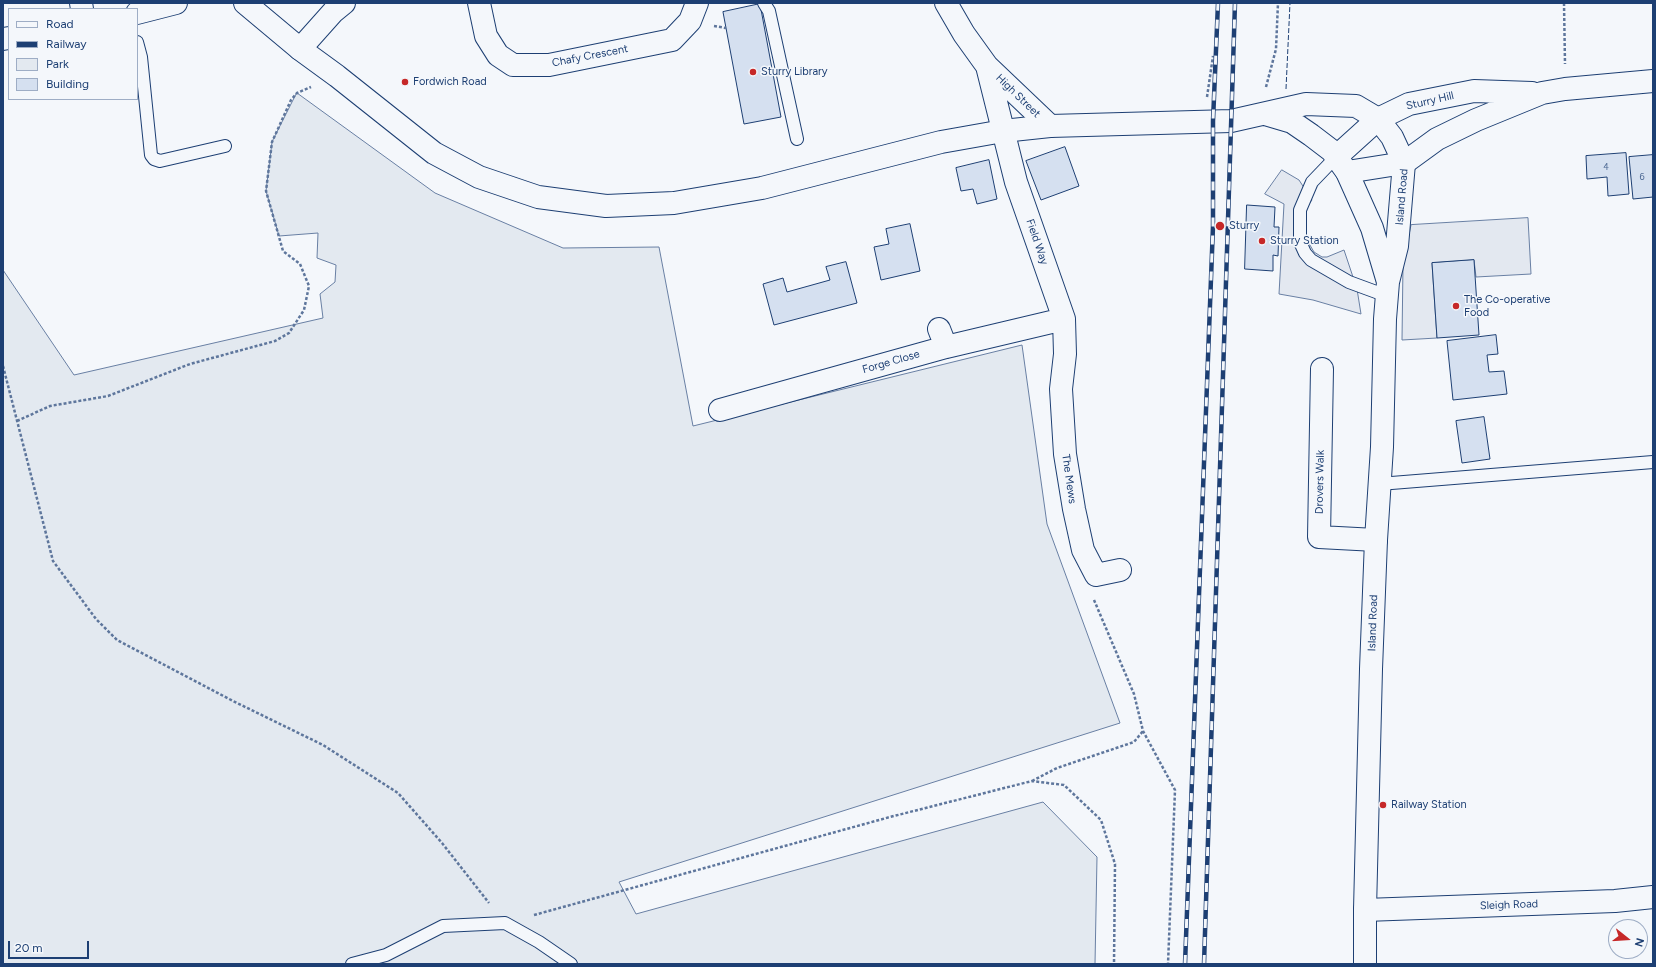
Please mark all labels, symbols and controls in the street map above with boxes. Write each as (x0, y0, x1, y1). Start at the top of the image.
legend (8, 8, 138, 100)
text: Road (46, 17, 74, 31)
text: Railway (46, 37, 87, 51)
street label: Chafy Crescent (551, 42, 629, 70)
text: Park (46, 57, 69, 71)
place label: Sturry Library (761, 65, 828, 79)
marker: Sturry Library (748, 67, 758, 77)
street label: High Street (993, 71, 1043, 121)
place label: Fordwich Road (413, 75, 487, 89)
text: Building (46, 77, 89, 91)
marker: Fordwich Road (400, 77, 410, 87)
street label: Sturry Hill (1405, 89, 1455, 113)
house number: 4 (1603, 162, 1609, 172)
street label: Island Road (1393, 168, 1411, 226)
house number: 6 (1639, 172, 1645, 182)
street label: Field Way (1023, 217, 1051, 267)
place label: Sturry (1229, 219, 1259, 233)
marker: Sturry (1214, 220, 1226, 232)
place label: Sturry Station (1270, 234, 1339, 248)
marker: Sturry Station (1257, 236, 1267, 246)
place label: The Co-operative Food (1464, 293, 1550, 319)
marker: The Co-operative Food (1451, 301, 1461, 311)
street label: Forge Close (861, 348, 921, 376)
street label: Drovers Walk (1313, 450, 1327, 514)
street label: The Mews (1059, 453, 1079, 505)
street label: Island Road (1365, 594, 1381, 652)
place label: Railway Station (1391, 798, 1467, 812)
marker: Railway Station (1378, 800, 1388, 810)
street label: Sleigh Road (1480, 897, 1538, 913)
north arrow (1608, 919, 1648, 959)
scale bar (10, 933, 91, 959)
text: N (1632, 936, 1646, 948)
text: 20 m (15, 941, 43, 955)

